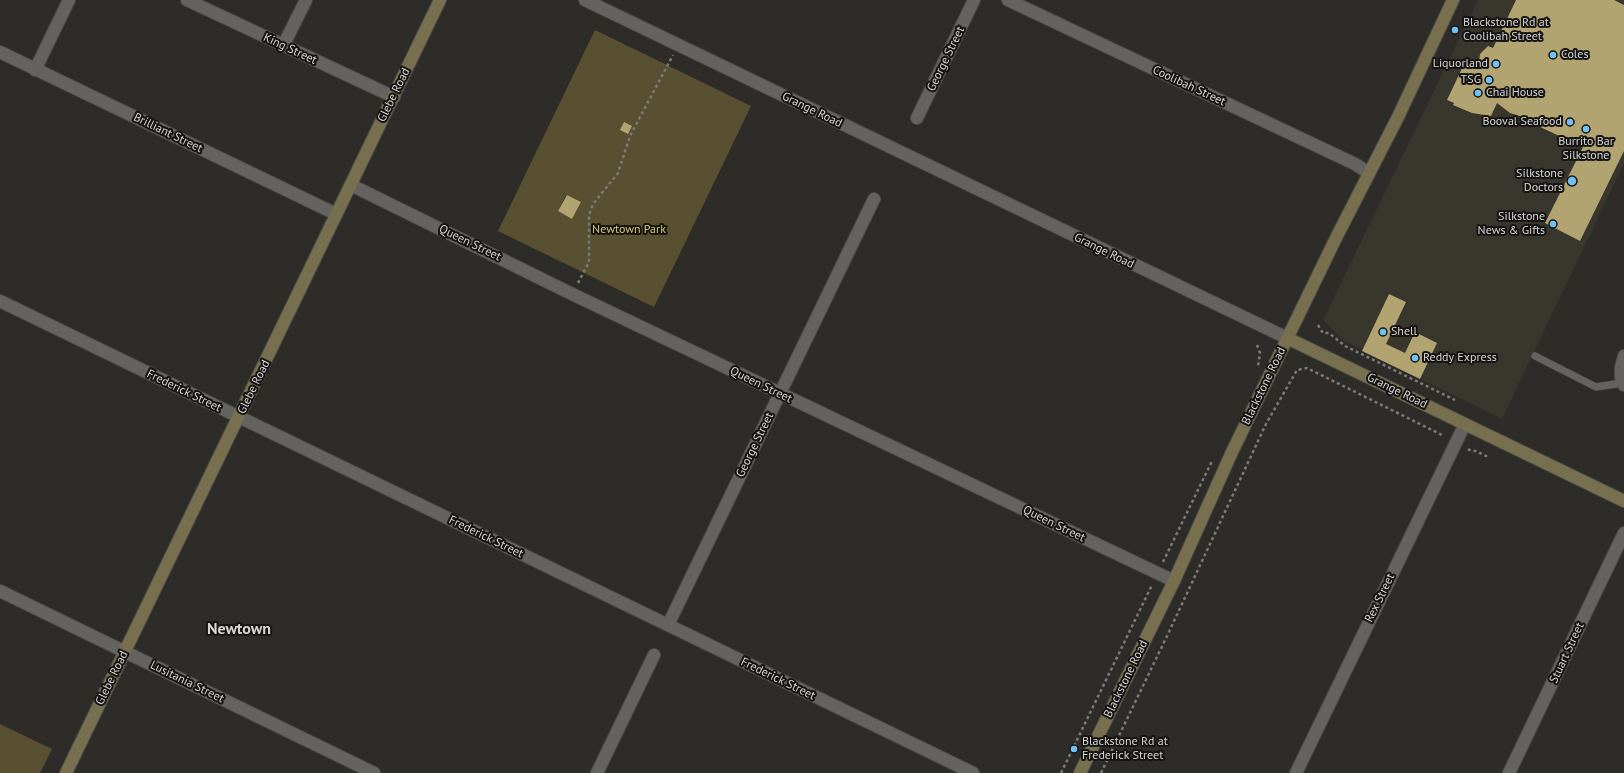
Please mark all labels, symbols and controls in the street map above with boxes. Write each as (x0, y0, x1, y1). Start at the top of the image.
place label: Blackstone Rd at Coolibah Street (1463, 16, 1549, 44)
street label: George Street (924, 24, 968, 94)
marker: Blackstone Rd at Coolibah Street (1450, 25, 1460, 35)
street label: King Street (261, 30, 319, 68)
place label: Coles (1561, 48, 1589, 62)
marker: Coles (1548, 50, 1558, 60)
place label: Liquorland (1433, 57, 1488, 71)
marker: Liquorland (1491, 59, 1501, 69)
street label: Coolibah Street (1150, 63, 1228, 109)
street label: Glebe Road (375, 66, 413, 124)
place label: TSG (1461, 73, 1481, 87)
marker: TSG (1484, 75, 1494, 85)
place label: Chai House (1486, 86, 1544, 100)
marker: Chai House (1473, 88, 1483, 98)
street label: Grange Road (780, 89, 844, 131)
street label: Brilliant Street (131, 110, 205, 156)
place label: Booval Seafood (1482, 115, 1562, 129)
marker: Booval Seafood (1565, 117, 1575, 127)
marker: Burrito Bar Silkstone (1581, 124, 1591, 134)
place label: Burrito Bar Silkstone (1558, 135, 1614, 163)
place label: Silkstone Doctors (1516, 167, 1563, 195)
marker: Silkstone Doctors (1566, 175, 1578, 187)
place label: Silkstone News & Gifts (1478, 210, 1545, 238)
marker: Silkstone News & Gifts (1548, 219, 1558, 229)
street label: Queen Street (437, 222, 503, 264)
park label: Newtown Park (592, 223, 666, 237)
street label: Grange Road (1072, 230, 1136, 272)
place label: Shell (1391, 325, 1417, 339)
marker: Shell (1378, 327, 1388, 337)
street label: Blackstone Road (1239, 345, 1289, 427)
place label: Reddy Express (1423, 351, 1497, 365)
marker: Reddy Express (1410, 353, 1420, 363)
street label: Glebe Road (235, 358, 273, 416)
street label: Queen Street (728, 364, 794, 406)
street label: Frederick Street (144, 367, 224, 415)
street label: Grange Road (1365, 370, 1429, 412)
street label: George Street (733, 410, 777, 480)
street label: Queen Street (1021, 503, 1087, 545)
street label: Frederick Street (446, 513, 526, 561)
street label: Rex Street (1362, 571, 1398, 625)
district label: Newtown (207, 619, 271, 639)
street label: Stuart Street (1547, 620, 1587, 686)
street label: Blackstone Road (1101, 638, 1151, 720)
street label: Glebe Road (93, 649, 131, 707)
street label: Frederick Street (738, 655, 818, 703)
street label: Lusitania Street (148, 658, 226, 706)
place label: Blackstone Rd at Frederick Street (1082, 735, 1168, 763)
marker: Blackstone Rd at Frederick Street (1069, 744, 1079, 754)

